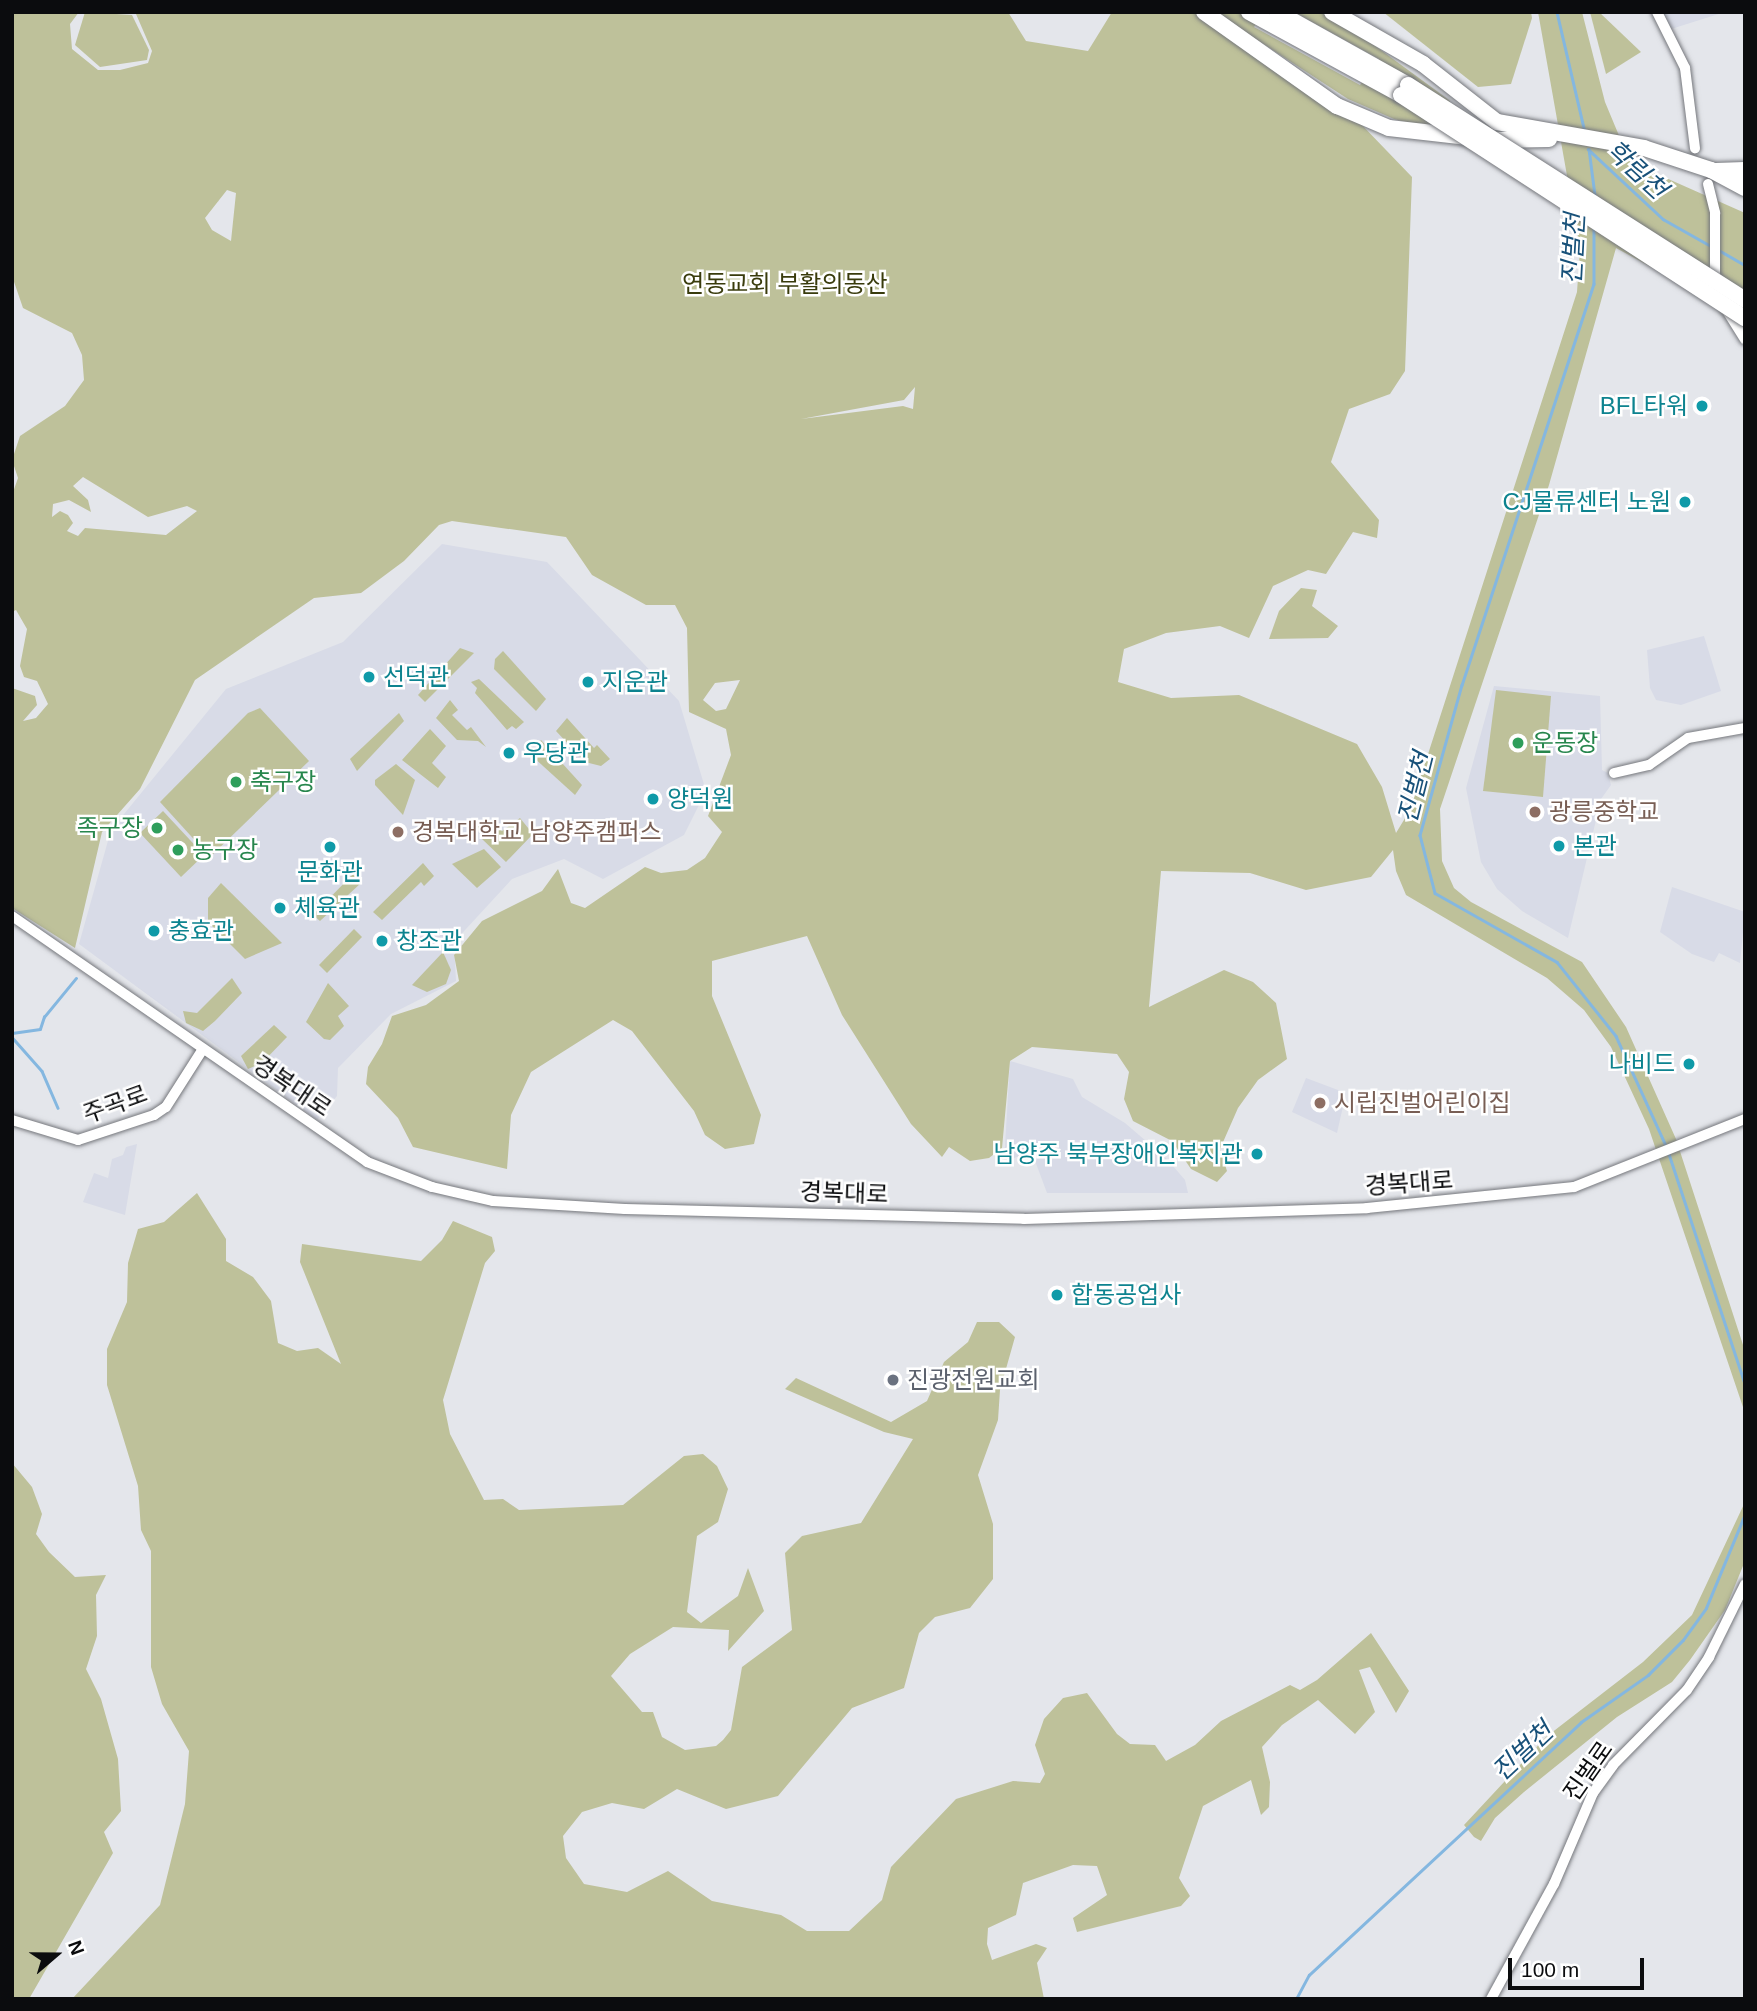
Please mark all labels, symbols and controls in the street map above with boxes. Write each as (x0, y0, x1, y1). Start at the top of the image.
water label: 학림천 (1599, 134, 1673, 206)
water label: 진벌천 (1557, 212, 1591, 286)
park label: 연동교회 부활의동산 (682, 270, 888, 298)
place label: BFL타워 (1600, 392, 1688, 420)
marker: BFL타워 (1694, 398, 1710, 414)
place label: CJ물류센터 노원 (1503, 488, 1671, 516)
marker: CJ물류센터 노원 (1677, 494, 1693, 510)
place label: 선덕관 (383, 663, 449, 691)
place label: 지운관 (602, 668, 668, 696)
marker: 선덕관 (361, 669, 377, 685)
marker: 지운관 (580, 674, 596, 690)
place label: 운동장 (1532, 729, 1598, 757)
marker: 운동장 (1510, 735, 1526, 751)
place label: 우당관 (523, 739, 589, 767)
marker: 우당관 (501, 745, 517, 761)
water label: 진벌천 (1392, 749, 1440, 827)
place label: 축구장 (250, 768, 316, 796)
marker: 축구장 (228, 774, 244, 790)
place label: 양덕원 (667, 785, 733, 813)
marker: 양덕원 (645, 791, 661, 807)
place label: 광릉중학교 (1549, 798, 1659, 826)
marker: 광릉중학교 (1527, 804, 1543, 820)
place label: 족구장 (77, 814, 143, 842)
place label: 경복대학교 남양주캠퍼스 (412, 818, 662, 846)
marker: 족구장 (149, 820, 165, 836)
marker: 경복대학교 남양주캠퍼스 (390, 824, 406, 840)
place label: 본관 (1573, 832, 1617, 860)
place label: 농구장 (192, 836, 258, 864)
marker: 본관 (1551, 838, 1567, 854)
marker: 문화관 (322, 839, 338, 855)
marker: 농구장 (170, 842, 186, 858)
place label: 문화관 (297, 858, 363, 886)
place label: 체육관 (294, 894, 360, 922)
marker: 체육관 (272, 900, 288, 916)
place label: 충효관 (168, 917, 234, 945)
marker: 충효관 (146, 923, 162, 939)
place label: 창조관 (396, 927, 462, 955)
marker: 창조관 (374, 933, 390, 949)
street label: 경복대로 (247, 1049, 337, 1123)
place label: 나비드 (1609, 1050, 1675, 1078)
marker: 나비드 (1681, 1056, 1697, 1072)
street label: 주곡로 (79, 1079, 151, 1129)
place label: 시립진벌어린이집 (1334, 1089, 1511, 1117)
marker: 시립진벌어린이집 (1312, 1095, 1328, 1111)
place label: 남양주 북부장애인복지관 (993, 1140, 1243, 1168)
marker: 남양주 북부장애인복지관 (1249, 1146, 1265, 1162)
street label: 경복대로 (1364, 1166, 1454, 1200)
street label: 경복대로 (799, 1177, 889, 1209)
place label: 합동공업사 (1071, 1281, 1181, 1309)
marker: 합동공업사 (1049, 1287, 1065, 1303)
place label: 진광전원교회 (907, 1366, 1039, 1394)
marker: 진광전원교회 (885, 1372, 901, 1388)
water label: 진벌천 (1486, 1716, 1560, 1788)
street label: 진벌로 (1557, 1736, 1619, 1806)
north arrow (21, 1920, 91, 1990)
text: N (64, 1938, 88, 1958)
scale bar (1512, 1944, 1648, 1988)
text: 100 m (1521, 1958, 1579, 1981)

